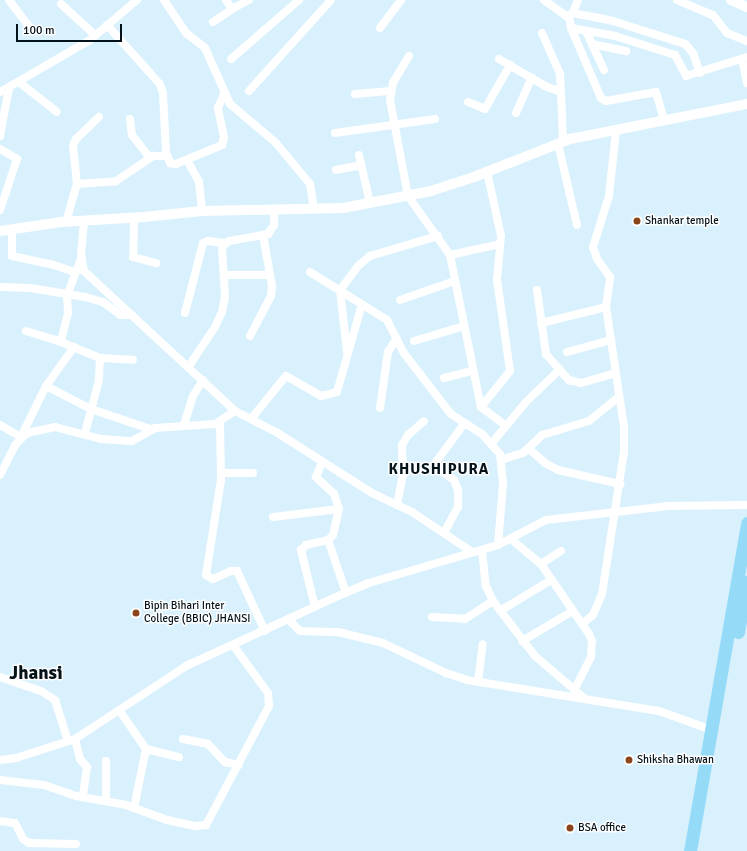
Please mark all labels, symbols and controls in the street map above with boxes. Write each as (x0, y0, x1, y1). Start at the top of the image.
scale bar (18, 16, 124, 42)
text: 100 m (23, 23, 55, 38)
place label: Shankar temple (645, 214, 719, 228)
marker: Shankar temple (632, 216, 642, 226)
district label: KHUSHIPURA (389, 461, 489, 479)
place label: Bipin Bihari Inter College (BBIC) JHANSI (144, 600, 251, 626)
marker: Bipin Bihari Inter College (BBIC) JHANSI (131, 608, 141, 618)
district label: Jhansi (9, 663, 63, 685)
place label: Shiksha Bhawan (637, 753, 714, 767)
marker: Shiksha Bhawan (624, 755, 634, 765)
place label: BSA office (578, 821, 626, 835)
marker: BSA office (565, 823, 575, 833)

